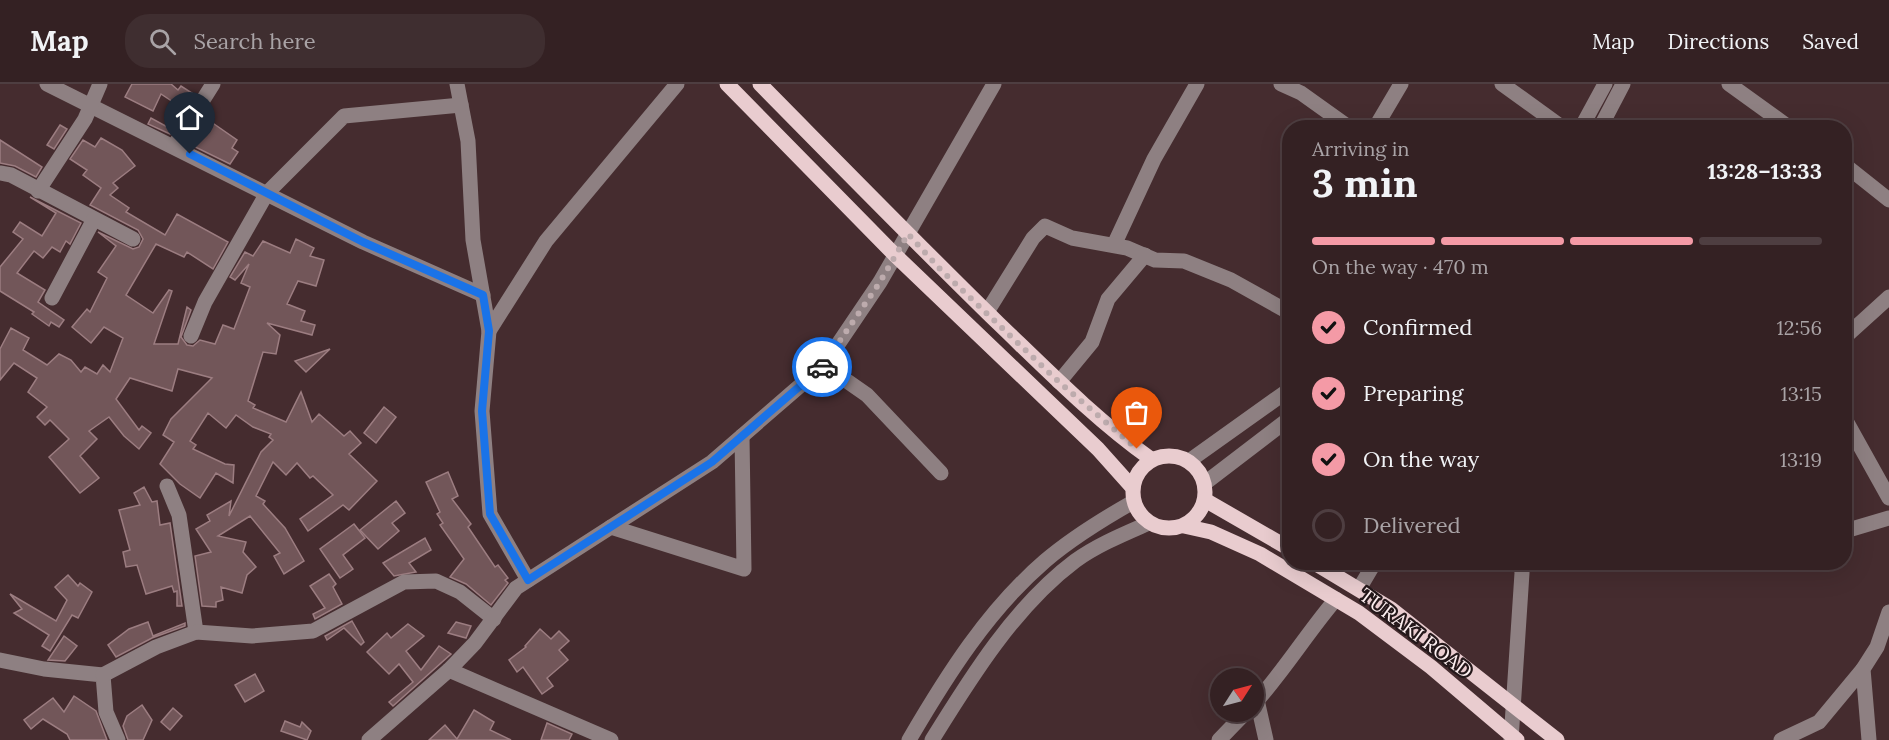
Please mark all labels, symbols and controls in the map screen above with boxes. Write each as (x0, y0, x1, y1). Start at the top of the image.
search box (125, 14, 545, 68)
text: Map (30, 23, 89, 59)
icon: search (146, 25, 179, 58)
text: Search here (194, 27, 316, 55)
text: Map (1592, 28, 1635, 55)
text: Directions (1668, 28, 1769, 55)
text: Saved (1802, 28, 1859, 55)
pin (164, 92, 215, 154)
icon: home (173, 101, 206, 134)
text: Arriving in (1312, 136, 1409, 161)
text: 13:28–13:33 (1707, 157, 1822, 185)
text: 3 min (1312, 158, 1418, 208)
text: On the way · 470 m (1312, 254, 1489, 279)
icon: check (1312, 311, 1345, 344)
text: Confirmed (1363, 313, 1472, 341)
text: 12:56 (1777, 315, 1822, 340)
courier (792, 337, 852, 397)
icon: car (806, 351, 839, 384)
icon: check (1312, 377, 1345, 410)
text: Preparing (1363, 379, 1463, 407)
text: 13:15 (1780, 381, 1822, 406)
pin (1111, 387, 1162, 449)
icon: bag (1120, 396, 1153, 429)
icon: check (1312, 443, 1345, 476)
text: On the way (1363, 445, 1479, 473)
text: 13:19 (1780, 447, 1822, 472)
text: Delivered (1363, 511, 1461, 539)
street label: TURAKI ROAD (1355, 582, 1478, 683)
north arrow (1210, 668, 1264, 722)
map controls (1210, 668, 1264, 722)

